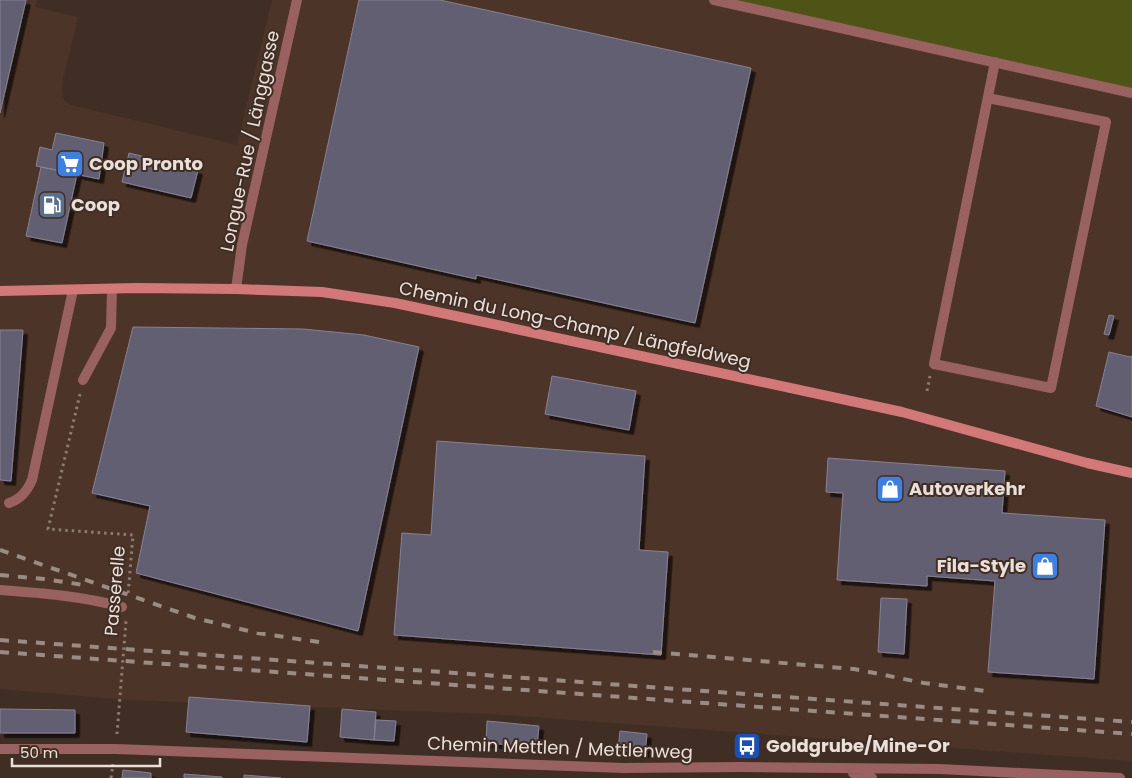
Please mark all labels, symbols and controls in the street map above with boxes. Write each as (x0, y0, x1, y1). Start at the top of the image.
street label: Longue-Rue / Länggasse (214, 28, 285, 254)
supermarket icon: Coop Pronto (55, 149, 85, 179)
place label: Coop Pronto (89, 151, 203, 176)
fuel station icon: Coop (37, 190, 67, 220)
place label: Coop (71, 192, 120, 217)
street label: Chemin du Long-Champ / Längfeldweg (397, 275, 753, 374)
shop icon: Autoverkehr (875, 474, 905, 504)
place label: Autoverkehr (909, 476, 1026, 501)
street label: Passerelle (98, 545, 131, 637)
shop icon: Fila-Style (1030, 551, 1060, 581)
place label: Fila-Style (937, 553, 1026, 578)
street label: Chemin Mettlen / Mettlenweg (427, 730, 693, 765)
bus stop icon: Goldgrube/Mine-Or (732, 731, 762, 761)
place label: Goldgrube/Mine-Or (766, 733, 950, 758)
scale bar (12, 736, 160, 768)
text: 50 m (20, 742, 58, 763)

